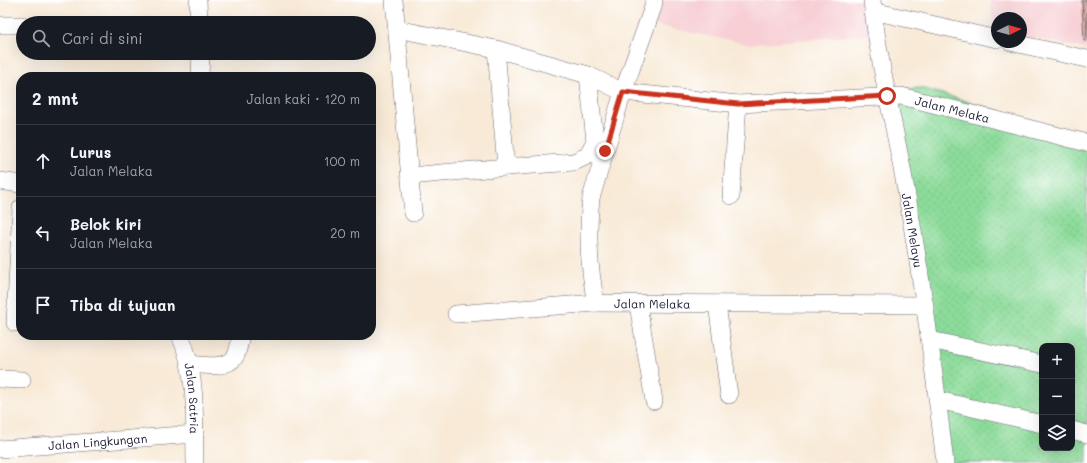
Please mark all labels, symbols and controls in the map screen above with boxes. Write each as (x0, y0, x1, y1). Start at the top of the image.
north arrow (991, 12, 1027, 48)
search box (16, 16, 376, 60)
icon: search (30, 27, 52, 49)
text: Cari di sini (62, 28, 143, 48)
text: 2 mnt (32, 87, 78, 109)
route start (878, 87, 896, 105)
text: Jalan kaki · 120 m (247, 90, 360, 107)
street label: Jalan Melaka (913, 92, 991, 126)
text: Lurus (70, 142, 111, 162)
route end (596, 142, 614, 160)
icon: ahead (32, 150, 54, 172)
text: 100 m (324, 152, 360, 169)
text: Jalan Melaka (70, 162, 153, 179)
street label: Jalan Melayu (899, 192, 927, 269)
text: Belok kiri (70, 214, 142, 234)
icon: left (32, 222, 54, 244)
text: 20 m (330, 224, 360, 241)
text: Jalan Melaka (70, 234, 153, 251)
icon: arrive (32, 294, 54, 316)
text: Tiba di tujuan (70, 295, 175, 315)
street label: Jalan Melaka (614, 295, 691, 312)
map controls (1039, 343, 1075, 451)
button: + (1039, 343, 1075, 379)
street label: Jalan Satria (181, 361, 203, 434)
button: − (1039, 379, 1075, 415)
button: layers (1039, 415, 1075, 451)
street label: Jalan Lingkungan (48, 430, 148, 453)

